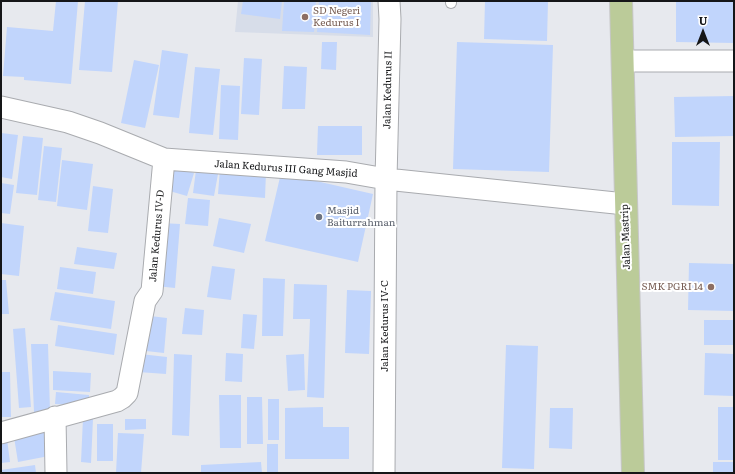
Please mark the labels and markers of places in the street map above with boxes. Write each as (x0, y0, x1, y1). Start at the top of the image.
place label: SD Negeri Kedurus I (313, 5, 360, 28)
marker: SD Negeri Kedurus I (300, 12, 310, 22)
place label: Masjid Baiturrahman (327, 205, 395, 228)
marker: Masjid Baiturrahman (314, 212, 324, 222)
place label: SMK PGRI 14 (642, 281, 703, 293)
marker: SMK PGRI 14 (706, 282, 716, 292)

